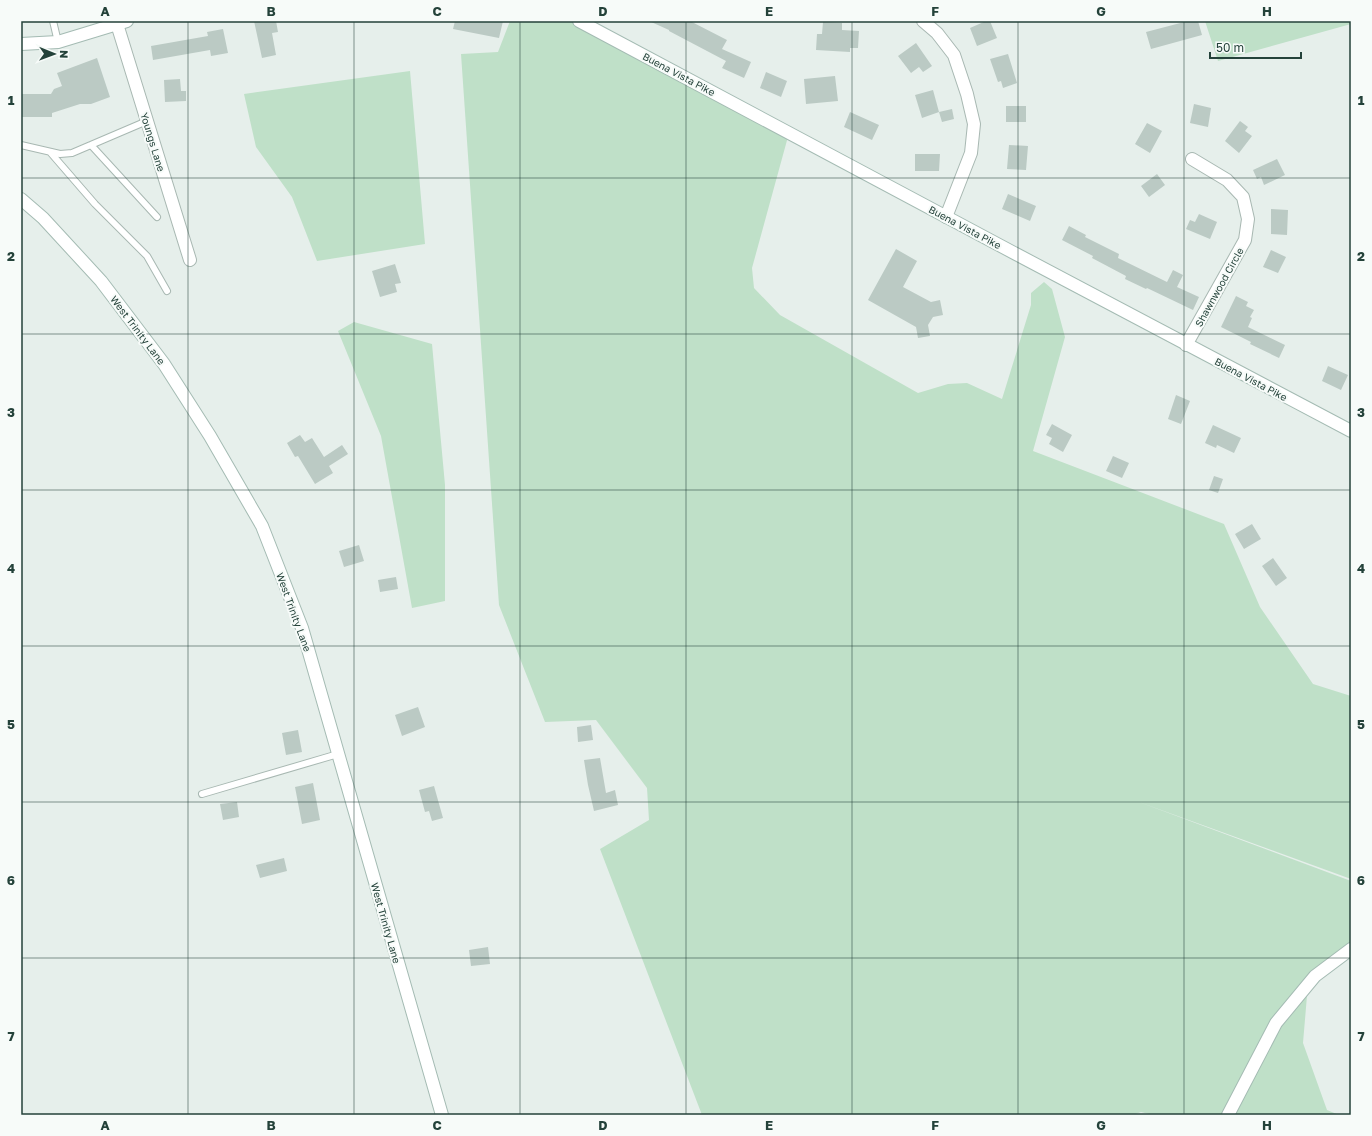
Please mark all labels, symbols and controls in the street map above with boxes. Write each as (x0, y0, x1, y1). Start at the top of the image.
text: A (100, 3, 110, 19)
text: B (266, 3, 276, 19)
text: C (432, 3, 442, 19)
text: D (598, 3, 608, 19)
text: E (765, 3, 773, 19)
text: F (931, 3, 939, 19)
text: G (1096, 3, 1106, 19)
text: H (1262, 3, 1272, 19)
north arrow (34, 34, 74, 74)
scale bar (1210, 34, 1301, 60)
text: 50 m (1216, 40, 1244, 55)
text: N (58, 50, 71, 58)
street label: Buena Vista Pike (641, 50, 717, 98)
text: 1 (8, 92, 15, 108)
text: 1 (1358, 92, 1365, 108)
street label: Youngs Lane (138, 111, 168, 173)
street label: Buena Vista Pike (927, 203, 1003, 251)
street label: Shawnwood Circle (1192, 245, 1246, 329)
text: 2 (7, 248, 15, 264)
text: 2 (1357, 248, 1365, 264)
street label: West Trinity Lane (108, 293, 168, 367)
street label: Buena Vista Pike (1213, 355, 1289, 403)
text: 3 (7, 404, 15, 420)
text: 3 (1357, 404, 1365, 420)
text: 4 (7, 560, 15, 576)
text: 4 (1357, 560, 1365, 576)
street label: West Trinity Lane (274, 571, 314, 653)
text: 5 (7, 716, 15, 732)
text: 5 (1357, 716, 1365, 732)
text: 6 (7, 872, 15, 888)
text: 6 (1357, 872, 1365, 888)
street label: West Trinity Lane (369, 881, 403, 965)
text: 7 (7, 1028, 15, 1044)
text: 7 (1357, 1028, 1365, 1044)
text: A (100, 1117, 110, 1133)
text: B (266, 1117, 276, 1133)
text: C (432, 1117, 442, 1133)
text: D (598, 1117, 608, 1133)
text: E (765, 1117, 773, 1133)
text: F (931, 1117, 939, 1133)
text: G (1096, 1117, 1106, 1133)
text: H (1262, 1117, 1272, 1133)

